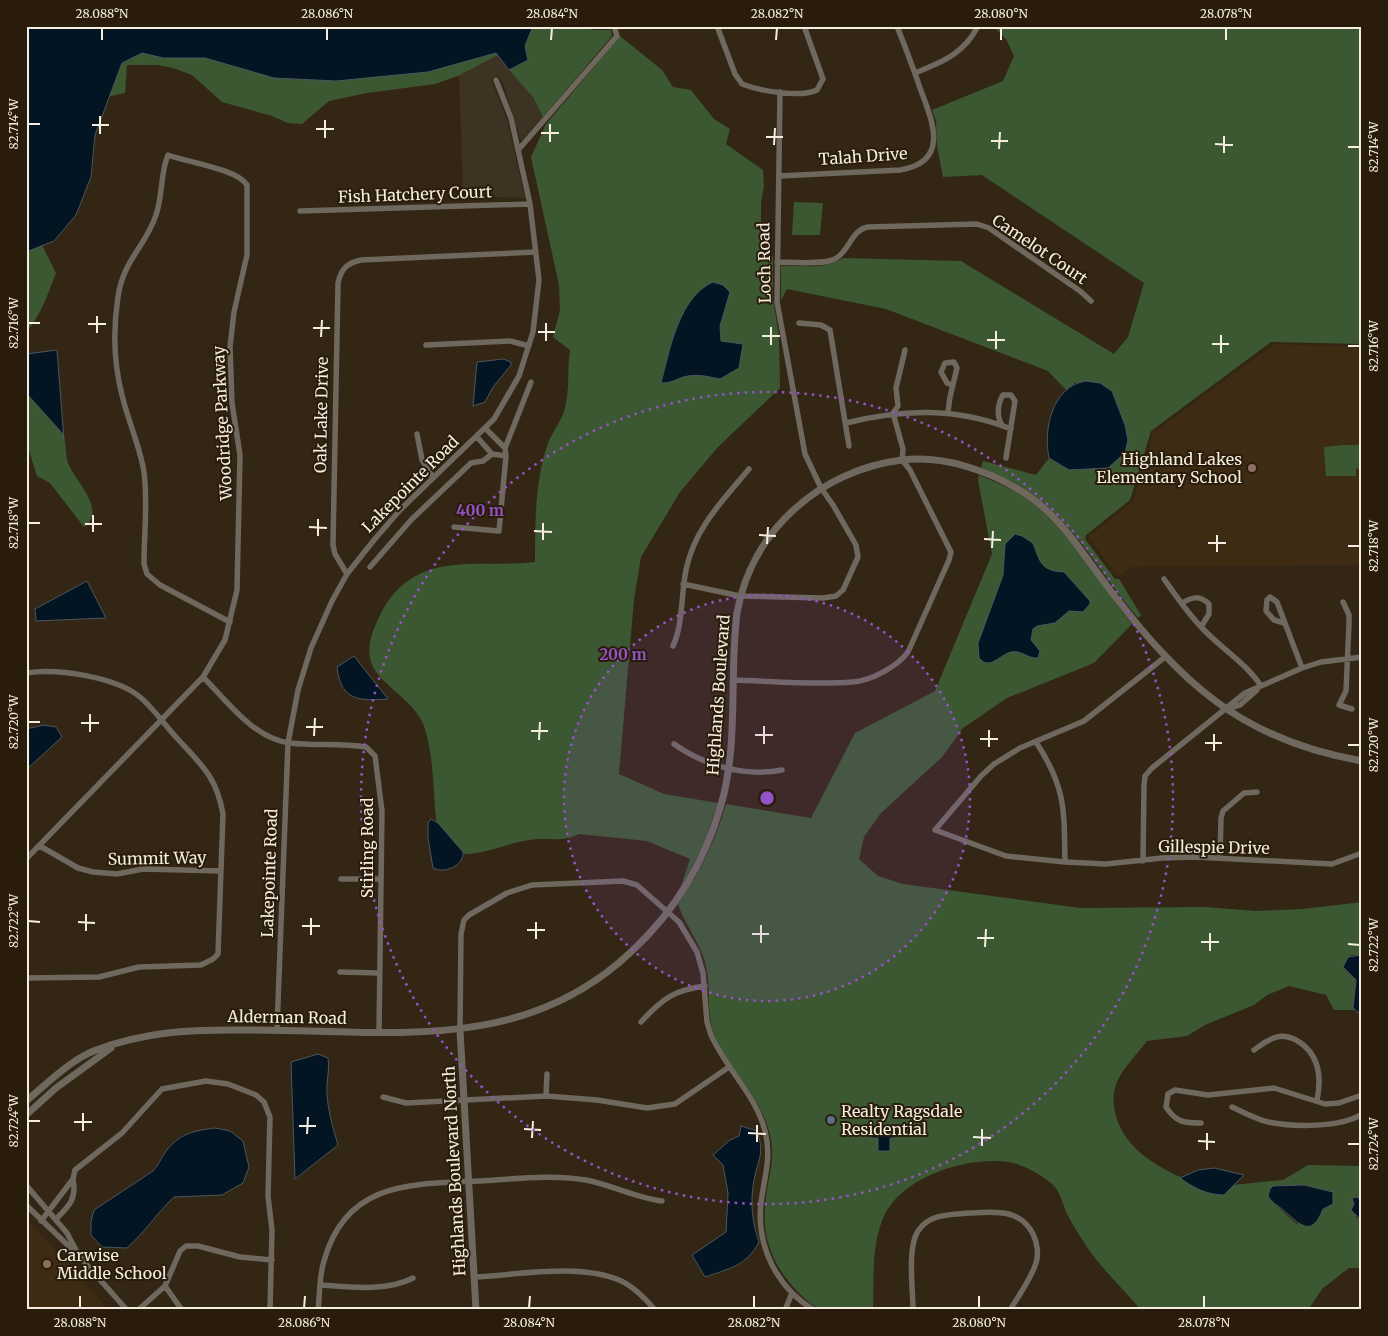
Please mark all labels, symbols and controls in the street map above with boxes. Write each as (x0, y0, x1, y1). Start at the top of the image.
text: 28.088°N (76, 6, 129, 21)
text: 28.086°N (301, 6, 354, 21)
text: 28.084°N (526, 6, 579, 21)
text: 28.082°N (751, 6, 804, 21)
text: 28.080°N (974, 6, 1028, 21)
text: 28.078°N (1200, 6, 1253, 21)
text: 82.714°W (6, 98, 21, 149)
text: 82.714°W (1366, 121, 1381, 172)
street label: Talah Drive (818, 143, 908, 169)
street label: Fish Hatchery Court (338, 181, 493, 207)
street label: Camelot Court (989, 210, 1092, 289)
street label: Loch Road (753, 222, 775, 304)
text: 82.716°W (6, 296, 21, 349)
text: 82.716°W (1366, 319, 1381, 372)
street label: Woodridge Parkway (208, 345, 236, 502)
street label: Oak Lake Drive (310, 357, 332, 473)
street label: Lakepointe Road (357, 431, 463, 537)
place label: Highland Lakes Elementary School (1096, 449, 1242, 487)
marker: Highland Lakes Elementary School (1246, 462, 1258, 474)
text: 82.718°W (6, 496, 21, 549)
text: 400 m (456, 501, 504, 520)
text: 82.718°W (1366, 519, 1381, 572)
street label: Highlands Boulevard (702, 614, 734, 776)
text: 200 m (599, 645, 647, 664)
text: 82.720°W (6, 694, 21, 749)
text: 82.720°W (1366, 717, 1381, 772)
centre of rings (758, 789, 776, 807)
street label: Stirling Road (357, 797, 377, 898)
street label: Lakepointe Road (257, 808, 281, 938)
street label: Gillespie Drive (1158, 836, 1270, 858)
street label: Summit Way (107, 847, 207, 869)
text: 82.722°W (6, 893, 21, 948)
text: 82.722°W (1366, 917, 1381, 972)
street label: Alderman Road (226, 1006, 347, 1028)
street label: Highlands Boulevard North (438, 1065, 469, 1277)
text: 82.724°W (6, 1094, 21, 1147)
place label: Realty Ragsdale Residential (841, 1101, 962, 1139)
marker: Realty Ragsdale Residential (825, 1114, 837, 1126)
text: 82.724°W (1366, 1117, 1381, 1170)
place label: Carwise Middle School (57, 1245, 167, 1283)
marker: Carwise Middle School (41, 1258, 53, 1270)
text: 28.088°N (54, 1315, 107, 1330)
text: 28.086°N (278, 1315, 331, 1330)
text: 28.084°N (503, 1315, 556, 1330)
text: 28.082°N (728, 1315, 781, 1330)
text: 28.080°N (952, 1315, 1006, 1330)
text: 28.078°N (1178, 1315, 1231, 1330)

